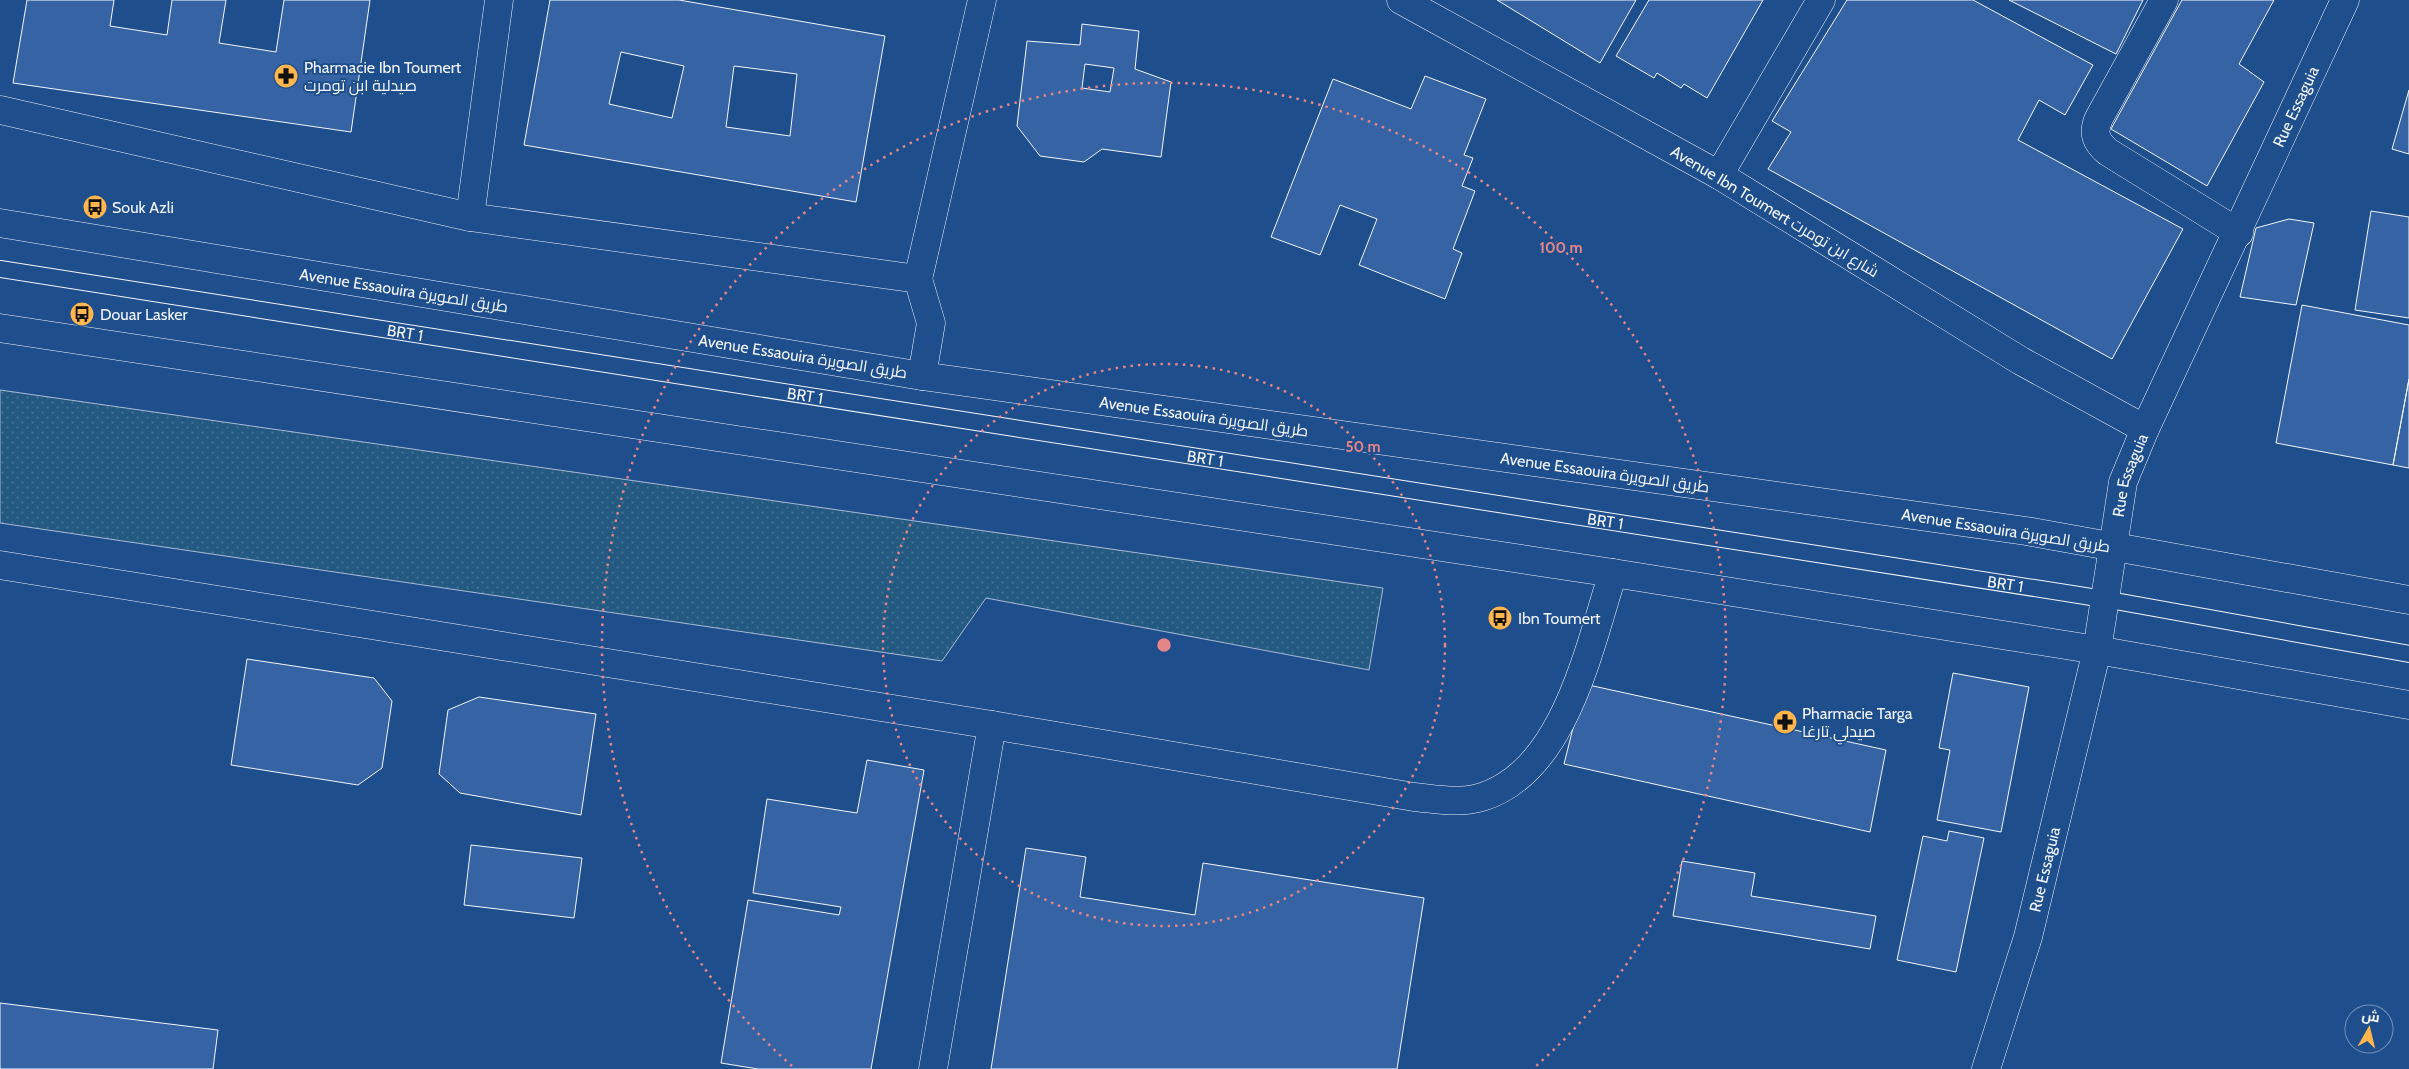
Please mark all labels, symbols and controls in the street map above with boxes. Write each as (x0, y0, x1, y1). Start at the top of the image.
place label: Pharmacie Ibn Toumert صيدلية ابن تومرت (304, 58, 462, 96)
pharmacy icon: Pharmacie Ibn Toumert صيدلية ابن تومرت (273, 63, 299, 89)
street label: Rue Essaguia (2269, 63, 2323, 150)
street label: Avenue Ibn Toumert شارع ابن تومرت (1666, 142, 1882, 283)
bus stop icon: Souk Azli (82, 194, 108, 220)
place label: Souk Azli (112, 198, 174, 217)
text: 100 m (1539, 239, 1583, 257)
street label: Avenue Essaouira طريق الصويرة (298, 265, 510, 317)
bus stop icon: Douar Lasker (69, 301, 95, 327)
place label: Douar Lasker (100, 305, 188, 324)
street label: BRT 1 (386, 321, 424, 345)
street label: Avenue Essaouira طريق الصويرة (697, 331, 909, 383)
street label: BRT 1 (786, 384, 825, 408)
street label: Avenue Essaouira طريق الصويرة (1098, 392, 1310, 442)
street label: Rue Essaguia (2109, 431, 2152, 518)
text: 50 m (1345, 438, 1381, 456)
street label: BRT 1 (1186, 446, 1225, 471)
street label: Avenue Essaouira طريق الصويرة (1499, 448, 1711, 498)
street label: Avenue Essaouira طريق الصويرة (1900, 505, 2112, 557)
street label: BRT 1 (1586, 509, 1625, 533)
street label: BRT 1 (1986, 572, 2025, 596)
bus stop icon: Ibn Toumert (1487, 605, 1513, 631)
place label: Ibn Toumert (1518, 609, 1601, 628)
centre of rings (1155, 636, 1173, 654)
place label: Pharmacie Targa صيدلي تارغا (1802, 704, 1913, 745)
pharmacy icon: Pharmacie Targa صيدلي تارغا (1772, 709, 1798, 735)
street label: Rue Essaguia (2025, 825, 2064, 914)
north arrow (2344, 1004, 2394, 1054)
text: ش (2361, 1006, 2381, 1026)

